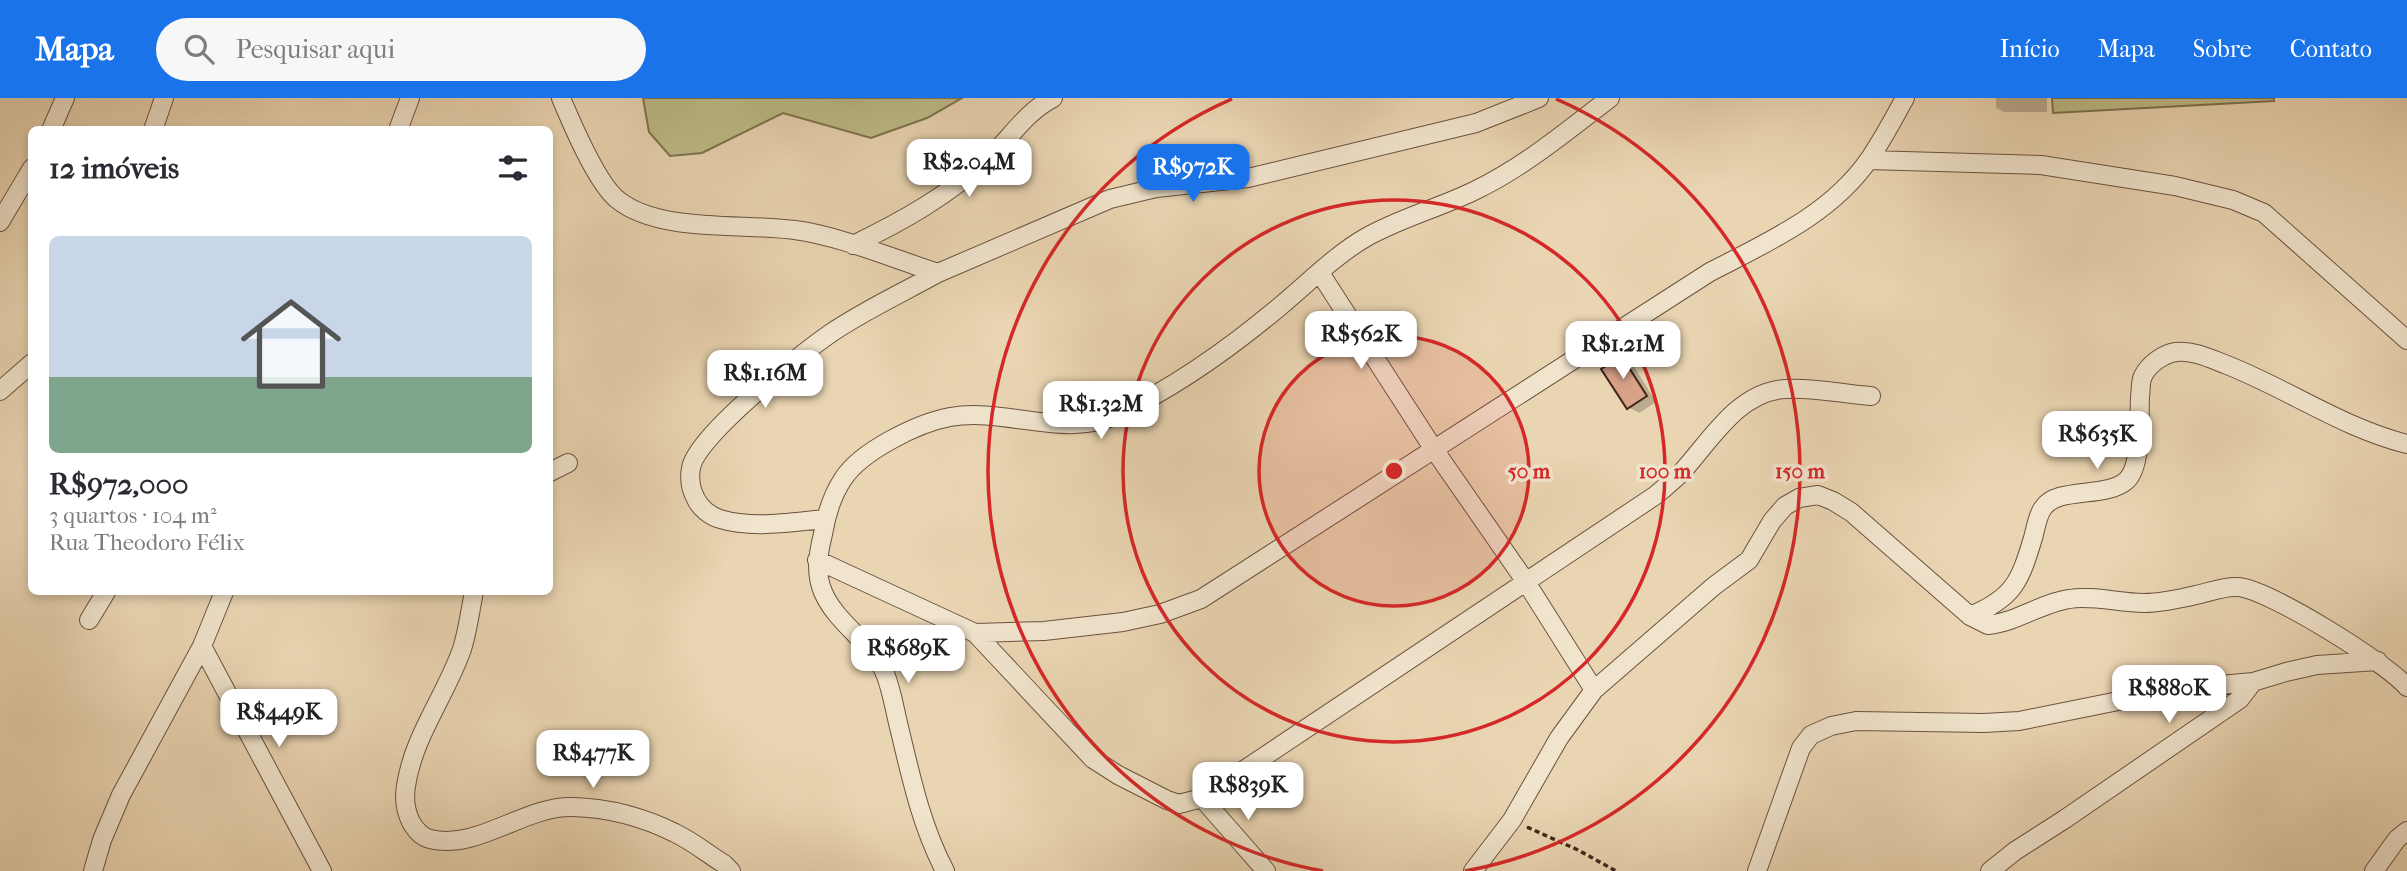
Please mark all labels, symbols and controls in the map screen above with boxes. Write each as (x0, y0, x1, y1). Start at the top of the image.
search box (156, 18, 646, 81)
text: Mapa (35, 30, 114, 69)
icon: search (180, 30, 218, 68)
text: Pesquisar aqui (236, 34, 395, 65)
text: Início (2000, 35, 2060, 63)
text: Mapa (2098, 35, 2155, 63)
text: Sobre (2193, 35, 2252, 63)
text: Contato (2290, 35, 2372, 63)
pin: R$2.04M (904, 140, 1034, 199)
pin: R$972K (1136, 144, 1250, 204)
text: R$2.04M (923, 148, 1015, 175)
icon: filters (494, 149, 532, 187)
text: 12 imóveis (49, 151, 179, 186)
text: R$972K (1153, 153, 1233, 180)
icon: home (228, 281, 354, 407)
pin: R$562K (1304, 312, 1418, 371)
text: R$562K (1321, 320, 1401, 347)
pin: R$1.21M (1558, 322, 1688, 381)
text: R$1.21M (1581, 330, 1665, 357)
pin: R$1.16M (700, 350, 830, 410)
text: R$1.16M (723, 359, 807, 386)
pin: R$1.32M (1036, 382, 1166, 441)
text: R$1.32M (1059, 390, 1143, 417)
pin: R$635K (2040, 412, 2154, 471)
text: R$635K (2058, 420, 2136, 447)
centre of rings (1382, 459, 1406, 483)
text: 50 m (1508, 459, 1551, 483)
text: 100 m (1639, 459, 1692, 483)
text: 150 m (1775, 459, 1826, 483)
text: R$972,000 (49, 467, 189, 502)
text: 3 quartos · 104 m² (49, 502, 216, 529)
text: Rua Theodoro Félix (49, 529, 245, 556)
pin: R$689K (851, 626, 965, 685)
text: R$689K (867, 634, 949, 661)
pin: R$880K (2112, 666, 2226, 725)
text: R$880K (2128, 674, 2210, 701)
pin: R$449K (222, 690, 336, 749)
text: R$449K (236, 698, 322, 725)
pin: R$477K (536, 730, 650, 790)
text: R$477K (552, 739, 634, 766)
pin: R$839K (1191, 762, 1305, 822)
text: R$839K (1208, 771, 1288, 798)

